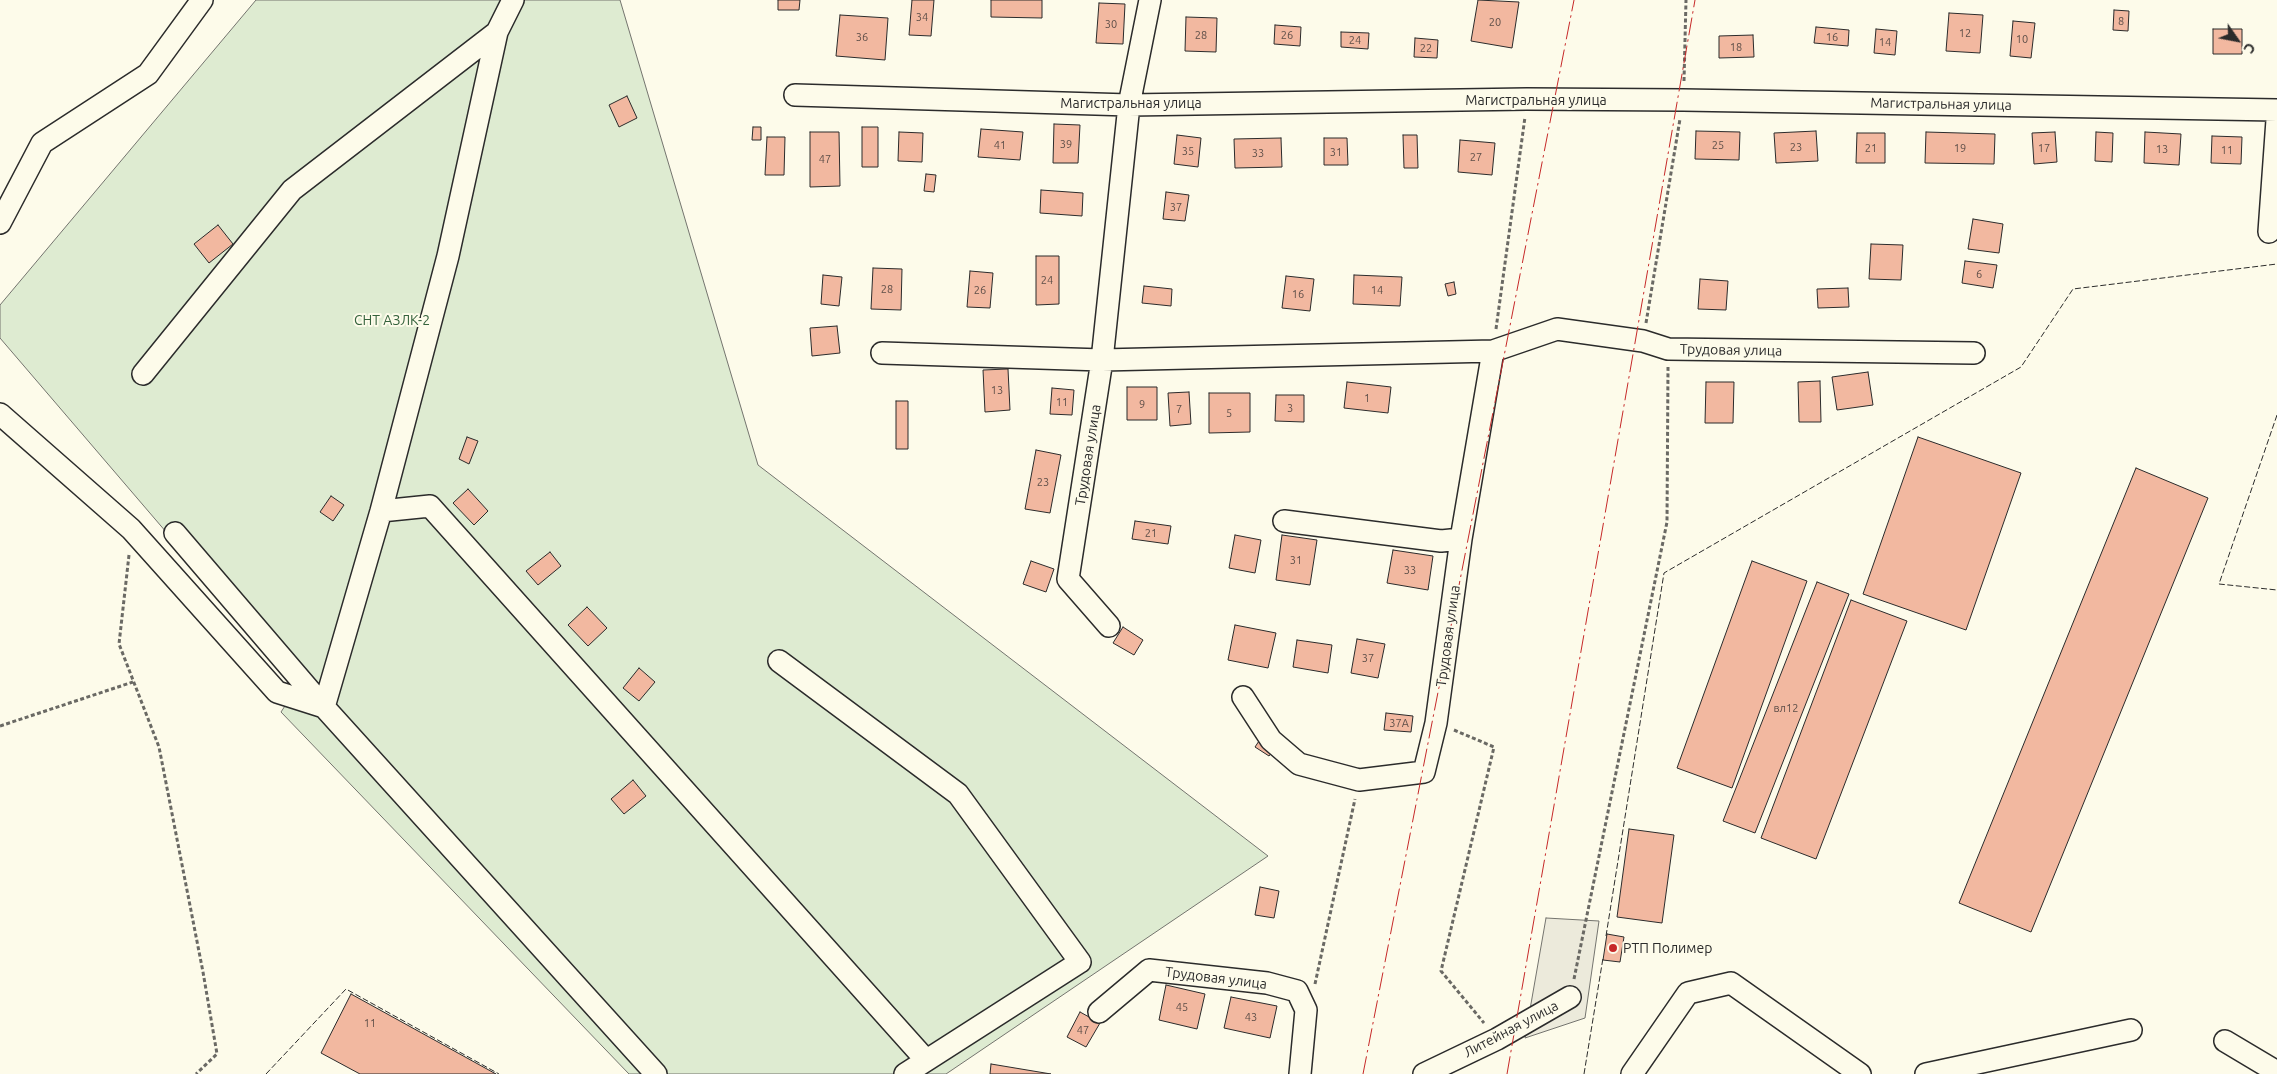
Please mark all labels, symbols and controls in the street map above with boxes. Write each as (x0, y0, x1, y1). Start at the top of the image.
house number: 34 (916, 10, 928, 24)
house number: 8 (2118, 14, 2124, 28)
house number: 20 (1489, 15, 1501, 29)
north arrow (2212, 15, 2262, 65)
house number: 30 (1105, 17, 1117, 31)
house number: 12 (1959, 26, 1971, 40)
house number: 28 (1195, 28, 1207, 42)
house number: 26 (1281, 28, 1293, 42)
house number: 36 (856, 30, 868, 44)
house number: 16 (1826, 30, 1838, 44)
house number: 10 (2016, 32, 2028, 46)
house number: 24 (1349, 33, 1361, 47)
house number: 14 (1879, 35, 1891, 49)
house number: 18 (1730, 40, 1742, 54)
text: С (2240, 40, 2259, 56)
house number: 22 (1420, 41, 1432, 55)
street label: Магистральная улица (1465, 92, 1607, 108)
street label: Магистральная улица (1870, 94, 2012, 114)
street label: Магистральная улица (1060, 95, 1202, 111)
house number: 39 (1060, 137, 1072, 151)
house number: 41 (994, 138, 1006, 152)
house number: 25 (1712, 138, 1724, 152)
house number: 23 (1790, 140, 1802, 154)
house number: 21 (1865, 141, 1877, 155)
house number: 19 (1954, 141, 1966, 155)
house number: 17 (2038, 141, 2050, 155)
house number: 13 (2156, 142, 2168, 156)
house number: 11 (2221, 143, 2233, 157)
house number: 35 (1182, 144, 1194, 158)
house number: 31 (1330, 145, 1342, 159)
house number: 33 (1252, 146, 1264, 160)
house number: 27 (1470, 150, 1482, 164)
house number: 47 (819, 152, 831, 166)
house number: 37 (1170, 200, 1182, 214)
house number: 6 (1976, 267, 1982, 281)
house number: 24 (1041, 273, 1053, 287)
house number: 28 (881, 282, 893, 296)
house number: 26 (974, 283, 986, 297)
house number: 14 (1371, 283, 1383, 297)
house number: 16 (1292, 287, 1304, 301)
park label: СНТ АЗЛК-2 (354, 312, 430, 328)
street label: Трудовая улица (1680, 341, 1782, 359)
house number: 13 (991, 383, 1003, 397)
house number: 1 (1364, 391, 1370, 405)
house number: 11 (1056, 395, 1068, 409)
house number: 9 (1139, 397, 1145, 411)
house number: 3 (1287, 401, 1293, 415)
house number: 7 (1176, 402, 1182, 416)
street label: Трудовая улица (1072, 403, 1104, 507)
house number: 5 (1226, 406, 1232, 420)
house number: 23 (1037, 475, 1049, 489)
house number: 21 (1145, 526, 1157, 540)
house number: 31 (1290, 553, 1302, 567)
house number: 33 (1404, 563, 1416, 577)
street label: Трудовая улица (1433, 584, 1463, 688)
house number: 37 (1362, 651, 1374, 665)
house number: вл12 (1774, 701, 1798, 715)
house number: 37А (1389, 716, 1409, 730)
place label: РТП Полимер (1623, 940, 1712, 956)
marker: РТП Полимер (1607, 942, 1619, 954)
street label: Трудовая улица (1164, 963, 1268, 993)
street label: Литейная улица (1461, 997, 1561, 1061)
house number: 45 (1176, 1000, 1188, 1014)
house number: 43 (1245, 1010, 1257, 1024)
house number: 11 (364, 1016, 376, 1030)
house number: 47 (1077, 1023, 1089, 1037)

